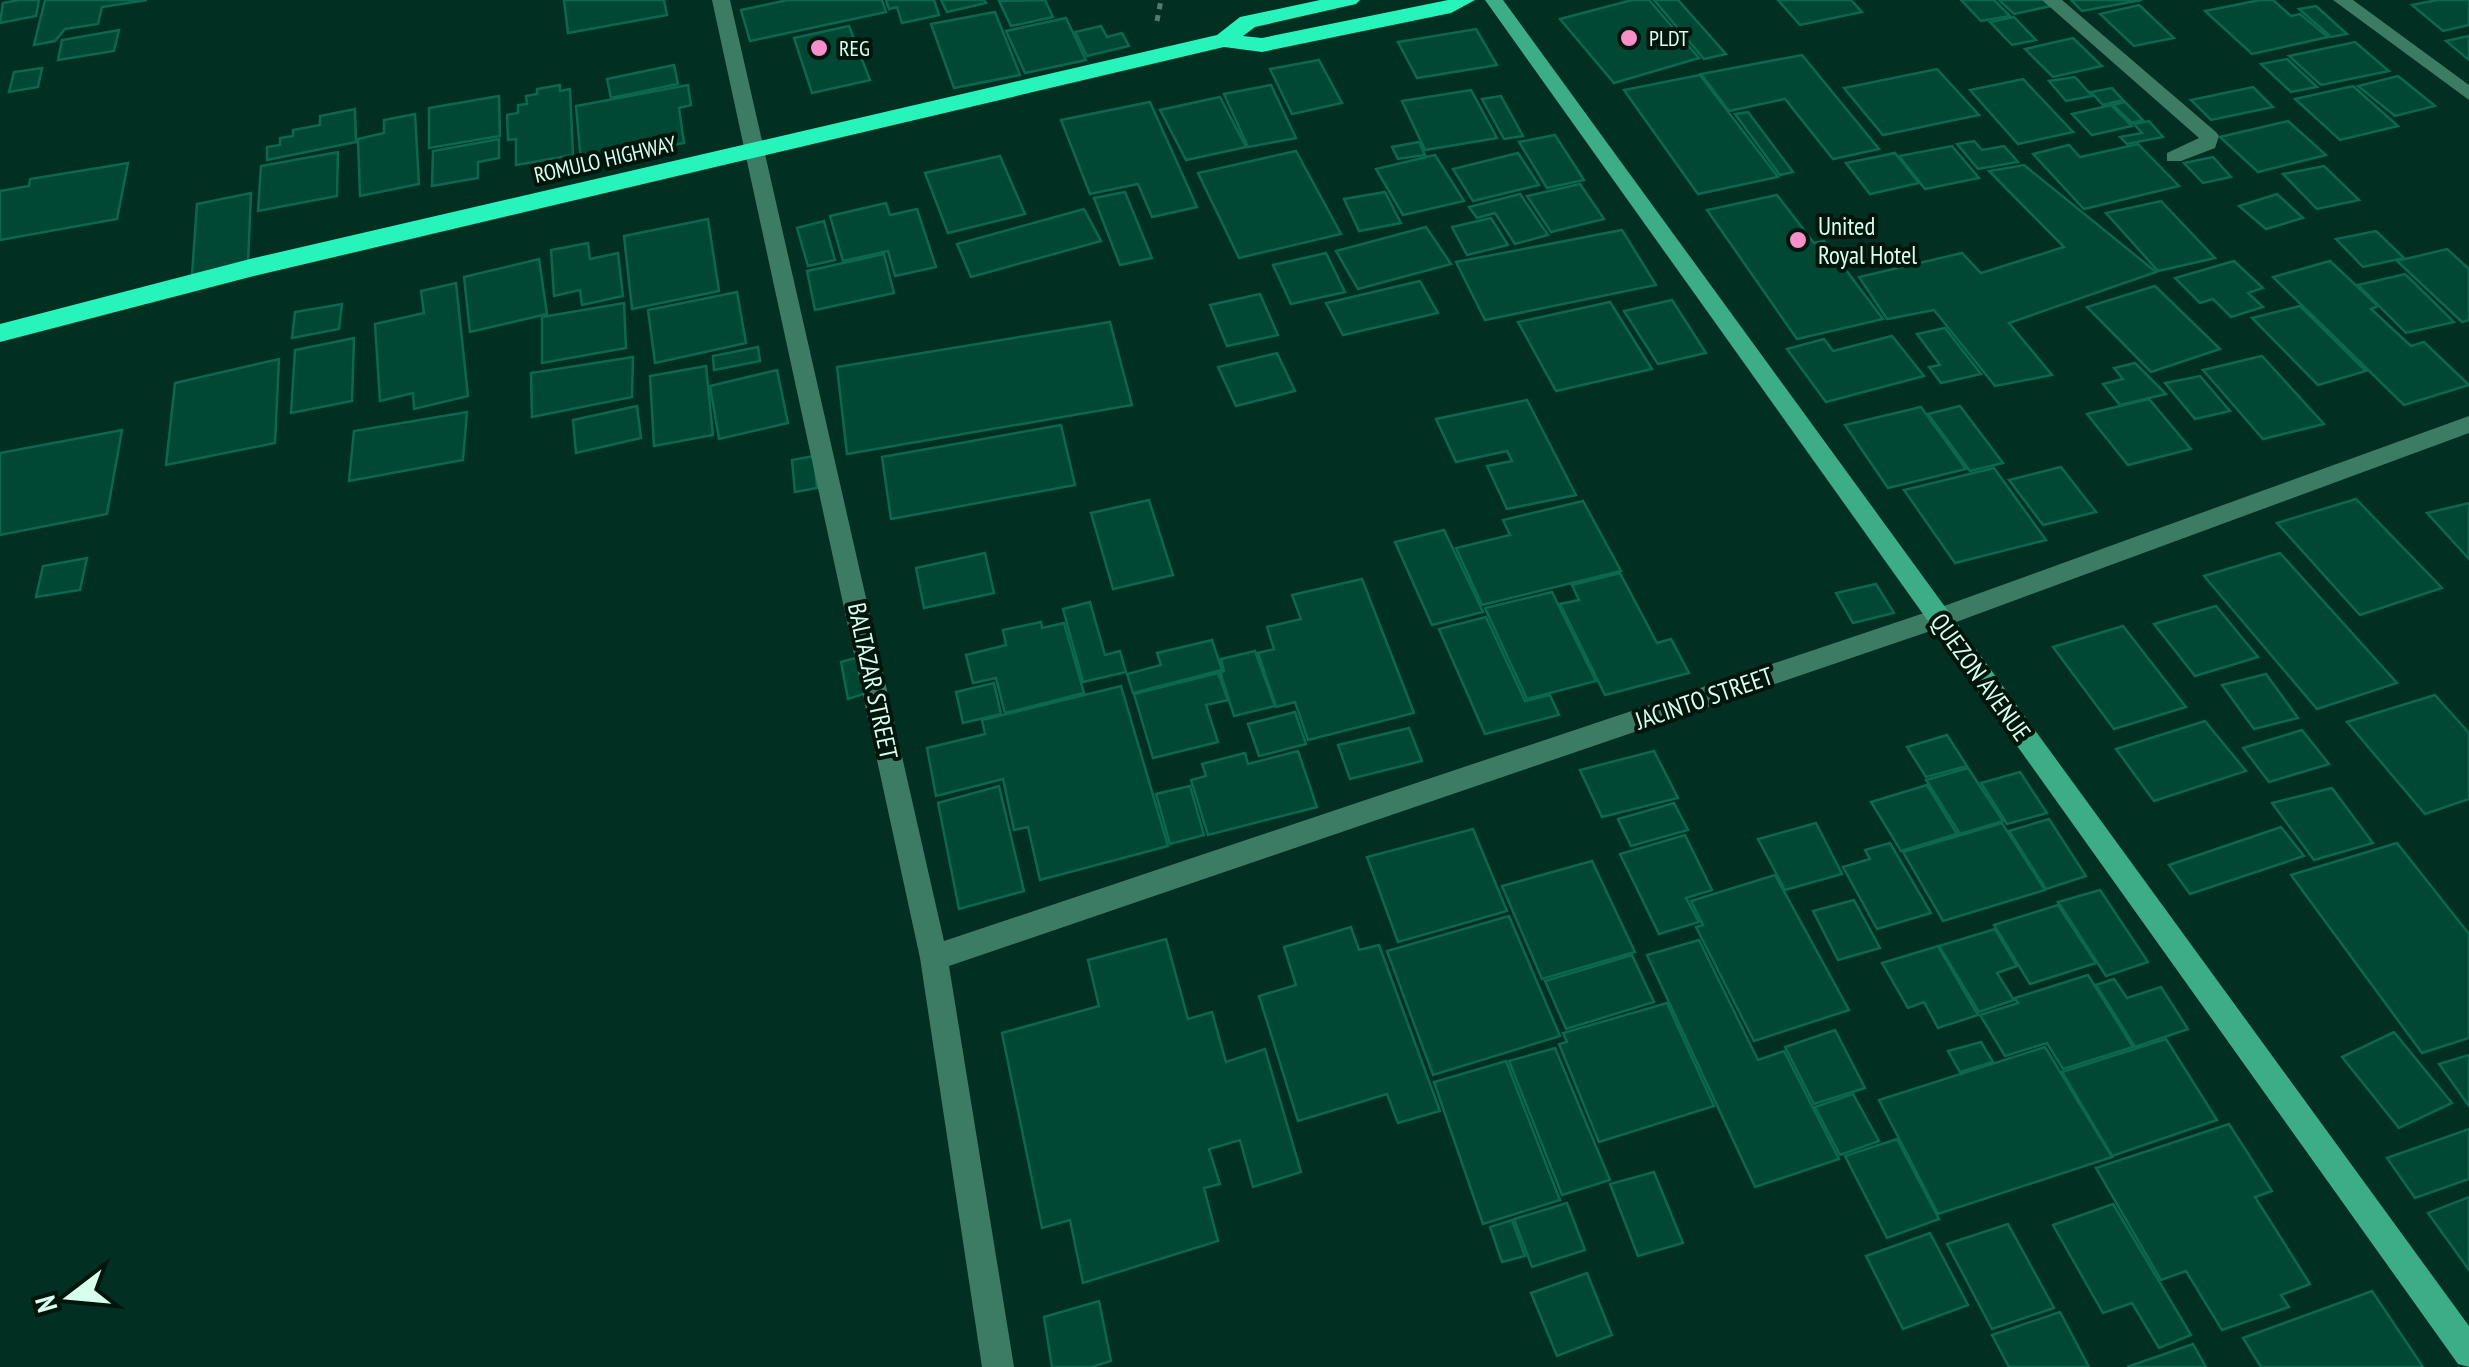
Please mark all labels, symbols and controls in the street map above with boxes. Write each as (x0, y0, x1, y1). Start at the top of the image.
place label: PLDT (1649, 24, 1689, 52)
marker: PLDT (1618, 27, 1640, 49)
place label: REG (839, 34, 870, 62)
marker: REG (808, 37, 830, 59)
street label: ROMULO HIGHWAY (531, 129, 679, 189)
place label: United Royal Hotel (1818, 210, 1917, 271)
marker: United Royal Hotel (1787, 229, 1809, 251)
street label: BALTAZAR STREET (841, 600, 905, 762)
street label: QUEZON AVENUE (1924, 607, 2038, 747)
street label: JACINTO STREET (1630, 659, 1777, 737)
north arrow (20, 1247, 120, 1347)
text: N (26, 1292, 65, 1316)

